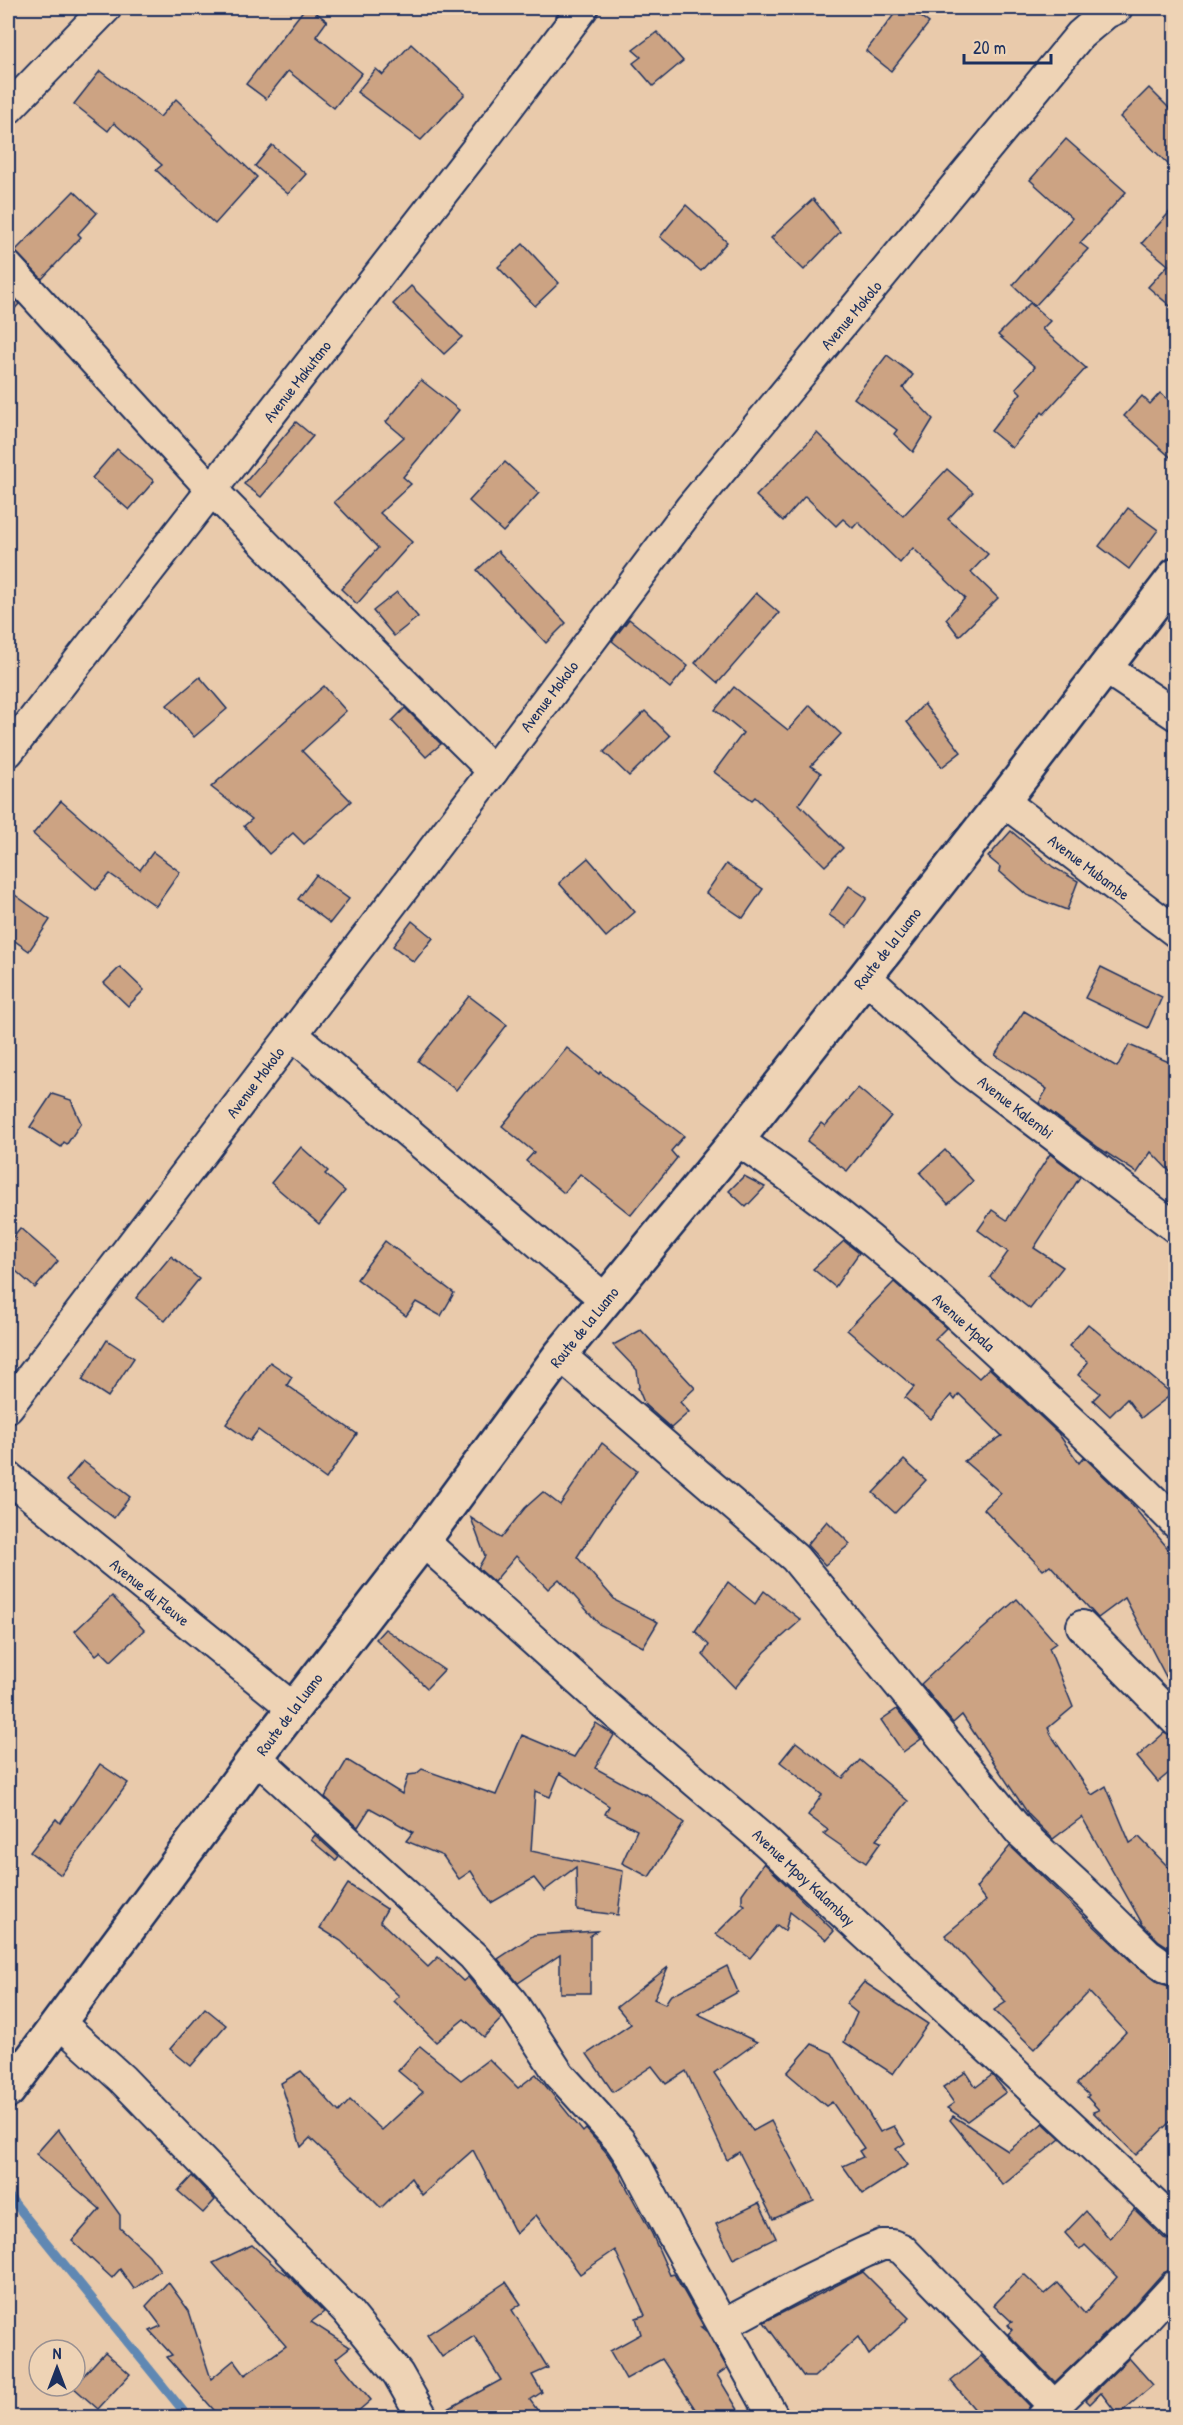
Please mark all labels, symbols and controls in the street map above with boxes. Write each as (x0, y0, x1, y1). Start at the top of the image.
scale bar (964, 27, 1051, 65)
text: 20 m (973, 35, 1006, 60)
street label: Avenue Mokolo (816, 275, 887, 354)
street label: Avenue Makutano (258, 335, 336, 427)
street label: Avenue Mokolo (515, 655, 583, 736)
street label: Avenue Mubambe (1044, 829, 1135, 905)
street label: Route de la Luano (848, 902, 926, 994)
street label: Avenue Mokolo (221, 1041, 289, 1122)
street label: Avenue Kalembi (974, 1070, 1058, 1144)
street label: Route de la Luano (544, 1281, 624, 1372)
street label: Avenue Mpala (928, 1288, 1000, 1356)
street label: Avenue du Fleuve (106, 1553, 195, 1631)
street label: Route de la Luano (251, 1668, 328, 1760)
street label: Avenue Mpoy Kalambay (748, 1824, 860, 1931)
north arrow (27, 2338, 87, 2398)
text: N (53, 2342, 62, 2364)

